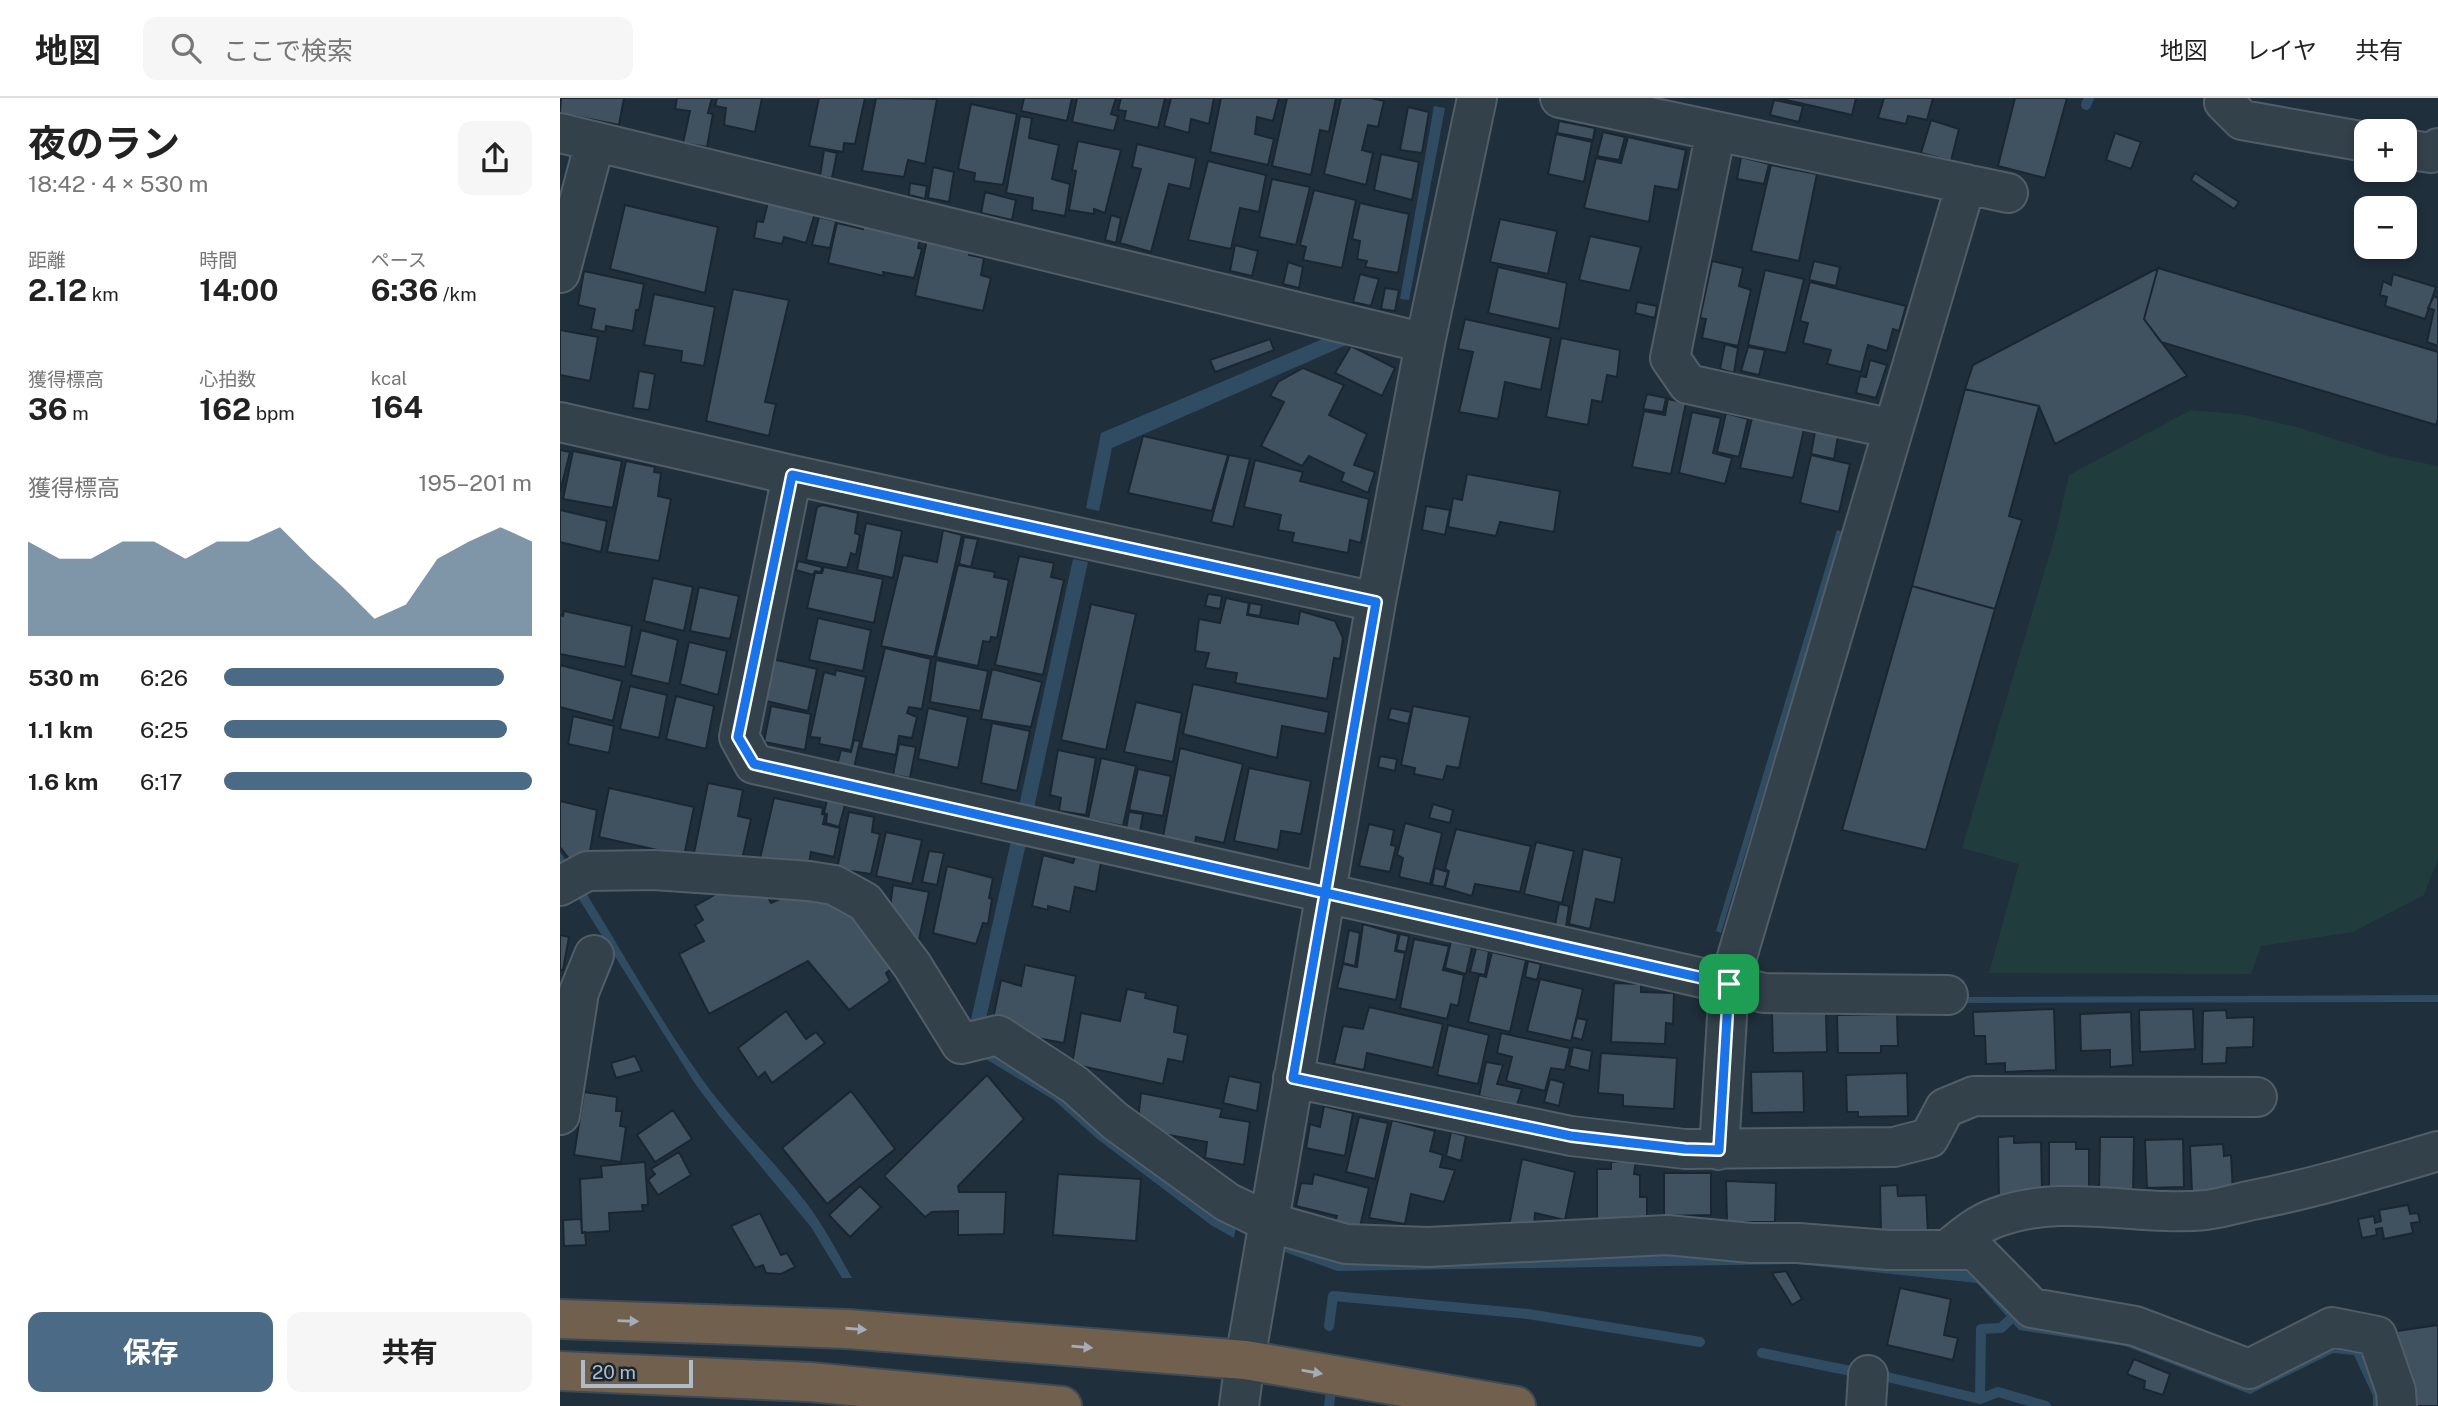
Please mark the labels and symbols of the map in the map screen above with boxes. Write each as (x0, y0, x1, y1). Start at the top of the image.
pin (1699, 954, 1759, 1014)
one-way arrow (617, 1316, 639, 1327)
one-way arrow (845, 1324, 867, 1335)
one-way arrow (1072, 1342, 1094, 1353)
scale bar (581, 1357, 693, 1389)
one-way arrow (1301, 1367, 1323, 1378)

